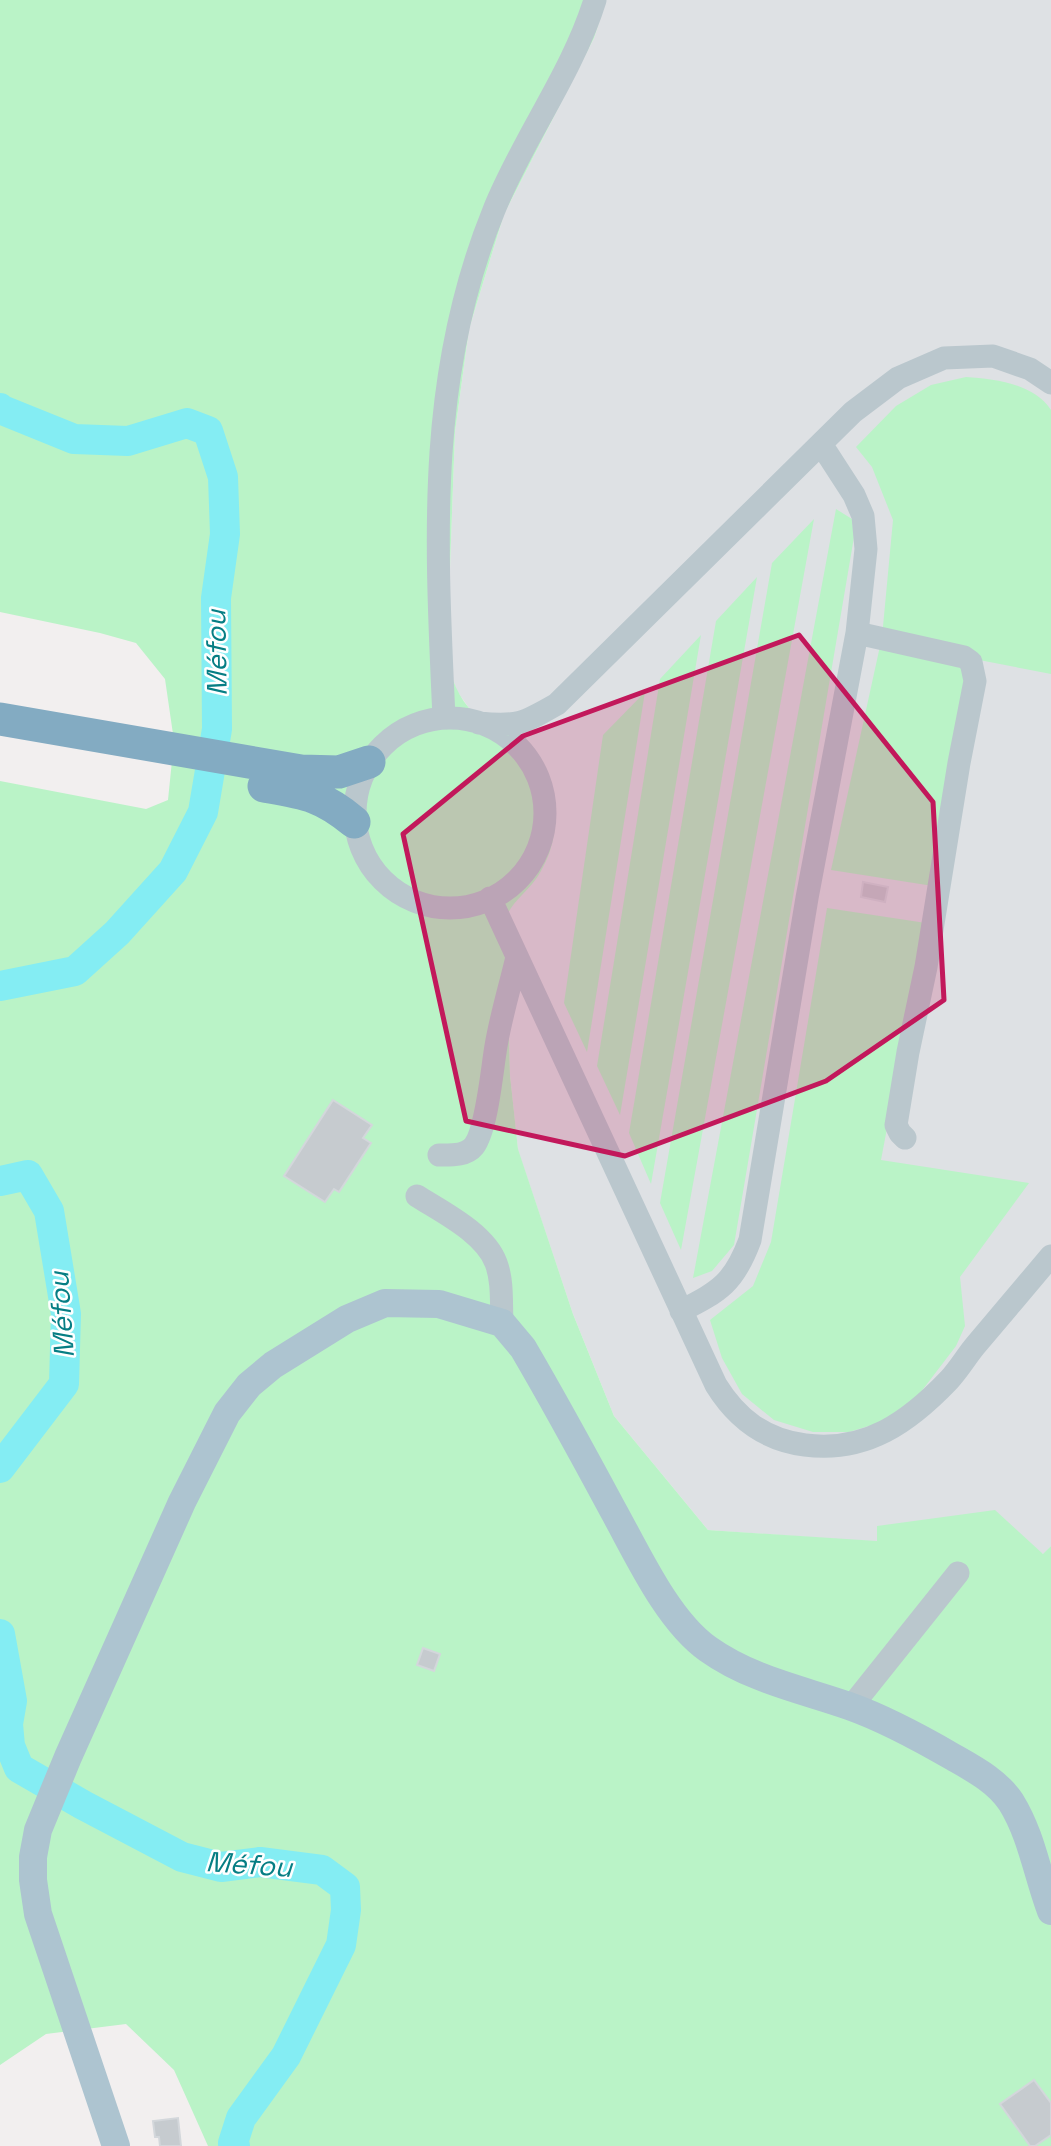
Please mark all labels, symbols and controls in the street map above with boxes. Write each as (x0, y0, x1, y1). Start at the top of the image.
water label: Méfou (197, 608, 235, 697)
water label: Méfou (40, 1269, 82, 1359)
water label: Méfou (205, 1843, 295, 1885)

